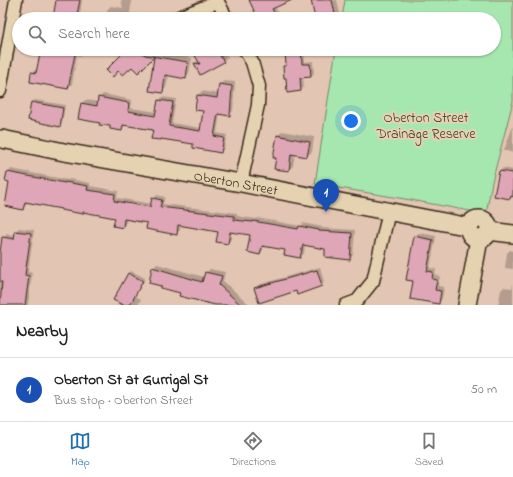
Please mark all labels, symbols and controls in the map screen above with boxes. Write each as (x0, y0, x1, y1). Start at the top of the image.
search box (12, 12, 501, 56)
icon: search (26, 23, 48, 45)
text: Search here (58, 23, 130, 45)
park label: Oberton Street Drainage Reserve (375, 108, 476, 146)
your location (341, 111, 361, 131)
street label: Oberton Street (192, 166, 280, 202)
pin: 1 (313, 179, 339, 212)
text: Nearby (16, 319, 68, 344)
text: Oberton St at Gurrigal St (54, 369, 208, 391)
text: 1 (27, 380, 31, 399)
text: 50 m (471, 380, 497, 399)
text: Bus stop · Oberton Street (54, 391, 193, 410)
tab: Map (69, 430, 91, 470)
tab: Directions (230, 430, 276, 470)
tab: Saved (415, 430, 444, 470)

